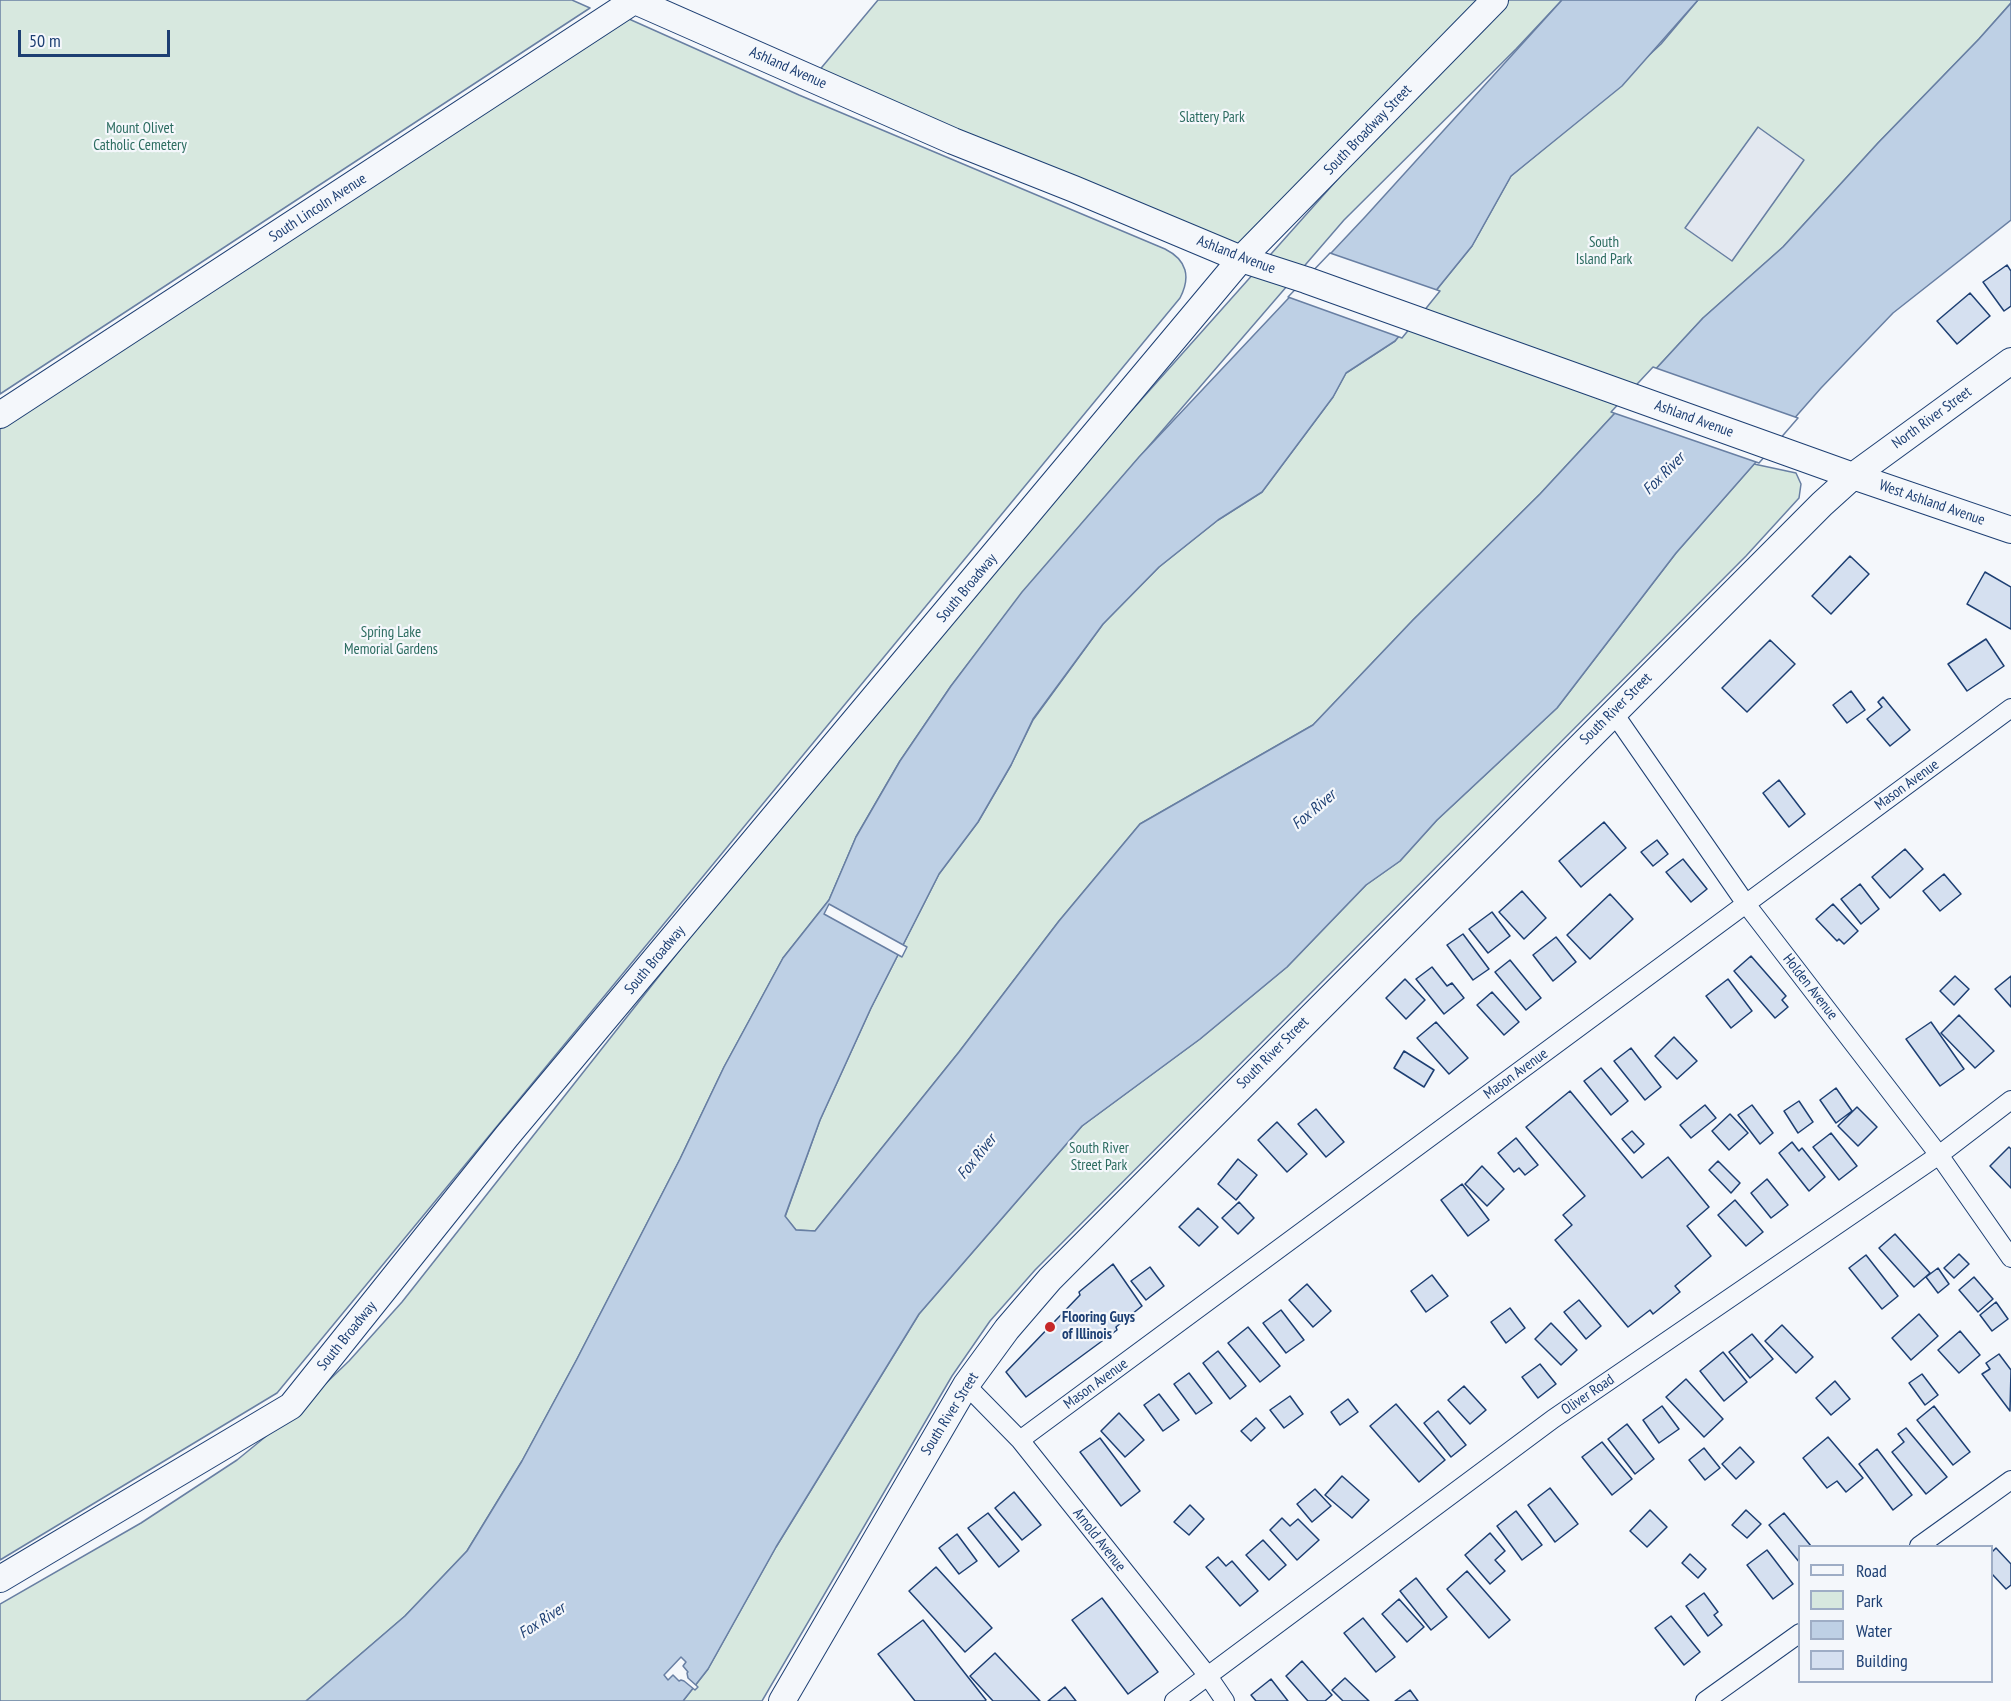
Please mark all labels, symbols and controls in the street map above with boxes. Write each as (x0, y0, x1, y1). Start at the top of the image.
scale bar (21, 18, 172, 56)
text: 50 m (29, 29, 61, 52)
street label: Ashland Avenue (747, 43, 829, 93)
street label: South Broadway Street (1320, 81, 1416, 179)
park label: Slattery Park (1179, 109, 1245, 127)
park label: Mount Olivet Catholic Cemetery (93, 120, 187, 155)
street label: South Lincoln Avenue (266, 170, 370, 246)
street label: Ashland Avenue (1194, 232, 1278, 278)
park label: South Island Park (1576, 234, 1632, 269)
street label: North River Street (1889, 383, 1975, 453)
street label: Ashland Avenue (1652, 396, 1736, 442)
water label: Fox River (1639, 449, 1689, 499)
street label: West Ashland Avenue (1877, 476, 1987, 530)
street label: South Broadway (933, 550, 1001, 626)
park label: Spring Lake Memorial Gardens (344, 624, 438, 659)
street label: South River Street (1576, 669, 1656, 749)
street label: Mason Avenue (1871, 756, 1943, 814)
water label: Fox River (1288, 786, 1340, 834)
street label: South Broadway (621, 922, 689, 998)
street label: Holden Avenue (1779, 951, 1841, 1023)
street label: South River Street (1233, 1013, 1313, 1093)
street label: Mason Avenue (1480, 1045, 1552, 1103)
water label: Fox River (953, 1131, 1001, 1183)
park label: South River Street Park (1069, 1140, 1129, 1175)
street label: South Broadway (314, 1298, 380, 1374)
place label: Flooring Guys of Illinois (1062, 1309, 1135, 1344)
marker: Flooring Guys of Illinois (1043, 1320, 1057, 1334)
street label: Mason Avenue (1060, 1355, 1132, 1413)
street label: South River Street (917, 1369, 983, 1459)
street label: Oliver Road (1558, 1371, 1618, 1419)
street label: Arnold Avenue (1069, 1505, 1129, 1575)
legend (1798, 1545, 1993, 1683)
text: Road (1856, 1559, 1887, 1582)
text: Park (1856, 1589, 1883, 1612)
water label: Fox River (515, 1599, 569, 1643)
text: Water (1856, 1619, 1892, 1642)
text: Building (1856, 1649, 1908, 1672)

